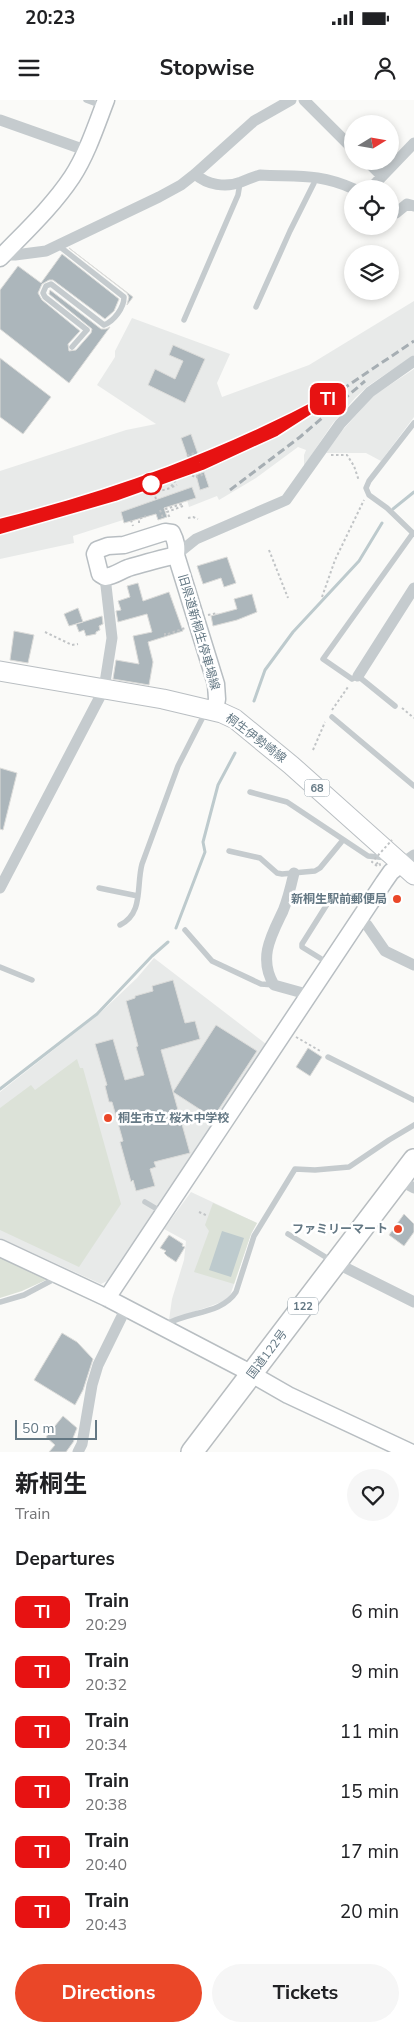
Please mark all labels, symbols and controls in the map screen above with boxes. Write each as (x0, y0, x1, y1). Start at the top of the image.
text: 20:23 (25, 5, 75, 31)
text: Stopwise (160, 53, 254, 83)
icon: menu (15, 54, 43, 82)
icon: person (371, 54, 399, 82)
north arrow (344, 115, 399, 170)
map controls (344, 115, 399, 300)
button: locate (344, 180, 399, 235)
button: layers (344, 245, 399, 300)
line badge: TI (306, 383, 350, 415)
text: TI (320, 387, 336, 411)
unlabelled marker (140, 473, 162, 495)
street label: 旧県道新桐生停車場線 (175, 572, 223, 692)
street label: 桐生伊勢崎線 (222, 710, 290, 766)
road number: 68 (304, 780, 330, 796)
place label: 新桐生駅前郵便局 (291, 891, 387, 907)
marker: 新桐生駅前郵便局 (391, 893, 403, 905)
place label: 桐生市立 桜木中学校 (118, 1110, 229, 1126)
marker: 桐生市立 桜木中学校 (102, 1112, 114, 1124)
place label: ファミリーマート (292, 1221, 388, 1237)
marker: ファミリーマート (392, 1223, 404, 1235)
road number: 122 (288, 1298, 318, 1314)
street label: 国道122号 (243, 1326, 291, 1382)
scale bar (15, 1417, 98, 1440)
text: 50 m (22, 1419, 54, 1438)
text: 新桐生 (15, 1468, 87, 1500)
button: heart (347, 1469, 399, 1521)
text: Train (15, 1503, 50, 1525)
text: Departures (15, 1546, 115, 1572)
text: Train (85, 1588, 129, 1614)
text: 6 min (351, 1599, 399, 1625)
text: TI (34, 1600, 51, 1624)
text: 20:29 (85, 1614, 127, 1636)
text: Train (85, 1648, 129, 1674)
text: 9 min (351, 1659, 399, 1685)
text: TI (34, 1660, 51, 1684)
text: 20:32 (85, 1674, 127, 1696)
text: Train (85, 1708, 129, 1734)
text: 11 min (340, 1719, 399, 1745)
text: TI (34, 1720, 51, 1744)
text: 20:34 (85, 1734, 127, 1756)
text: Train (85, 1768, 129, 1794)
text: 15 min (340, 1779, 399, 1805)
text: TI (34, 1780, 51, 1804)
text: 20:38 (85, 1794, 127, 1816)
text: Train (85, 1828, 129, 1854)
text: 17 min (340, 1839, 399, 1865)
text: TI (34, 1840, 51, 1864)
text: 20:40 (85, 1854, 127, 1876)
text: Train (85, 1888, 129, 1914)
text: 20 min (340, 1899, 399, 1925)
text: TI (34, 1900, 51, 1924)
text: 20:43 (85, 1914, 127, 1936)
button: Directions (15, 1964, 202, 2022)
button: Tickets (212, 1964, 399, 2022)

